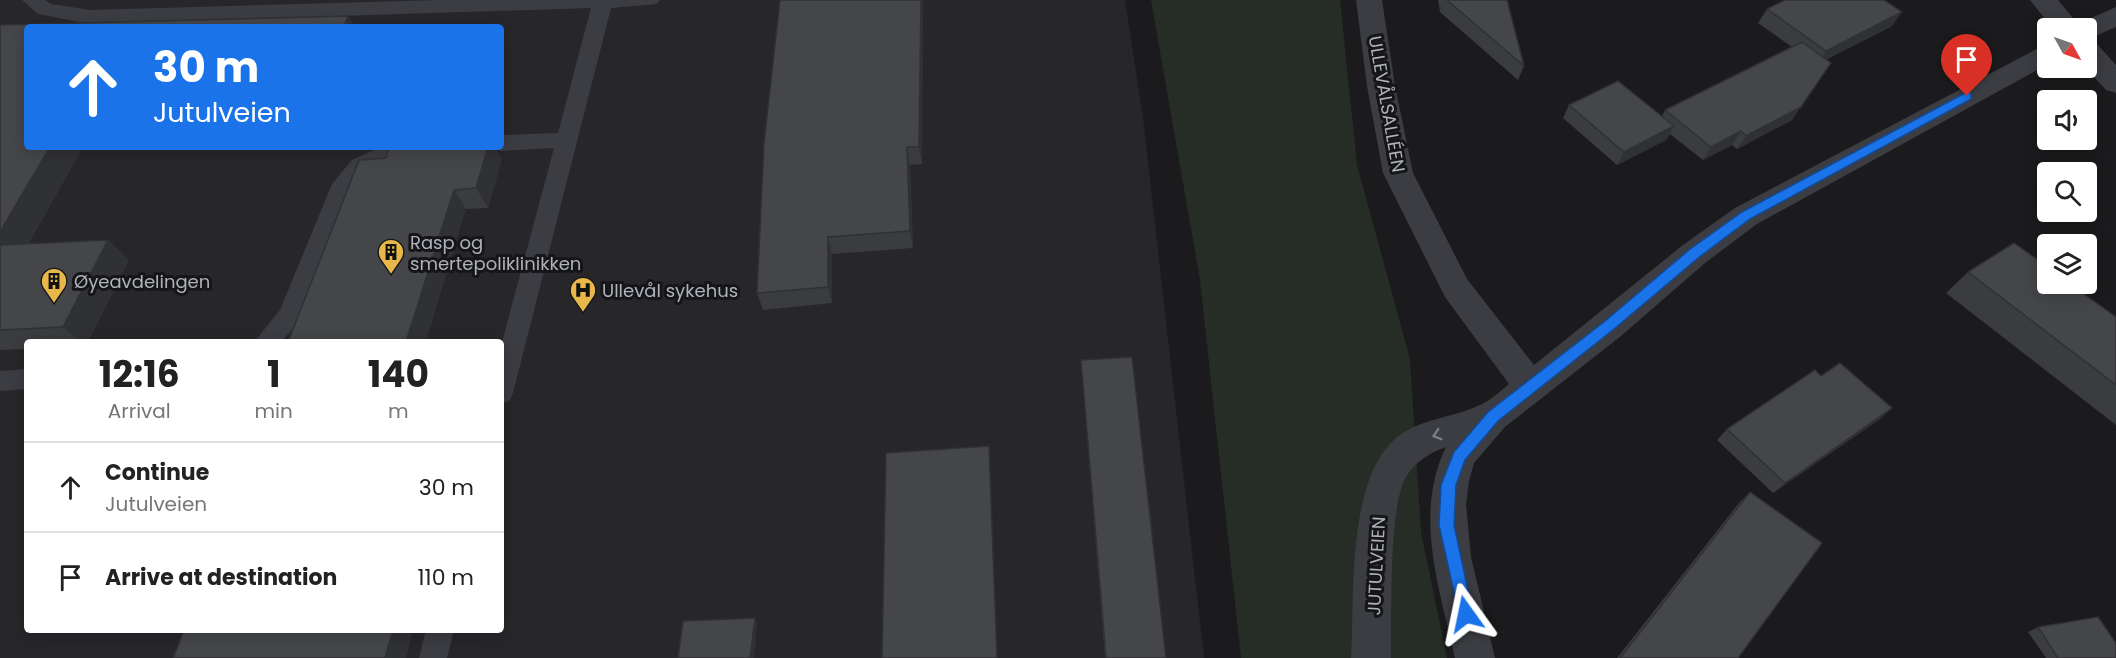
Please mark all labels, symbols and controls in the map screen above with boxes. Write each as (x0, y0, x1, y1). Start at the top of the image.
north arrow (2037, 18, 2097, 78)
map controls (2037, 18, 2097, 294)
street label: ULLEVÅLSALLÉEN (1363, 34, 1411, 174)
pin (1941, 34, 1992, 96)
text: 30 m (153, 38, 259, 97)
icon: arrive (1950, 43, 1983, 76)
icon: ahead (54, 48, 132, 126)
button: sound (2037, 90, 2097, 150)
text: Jutulveien (153, 94, 291, 131)
button: search (2037, 162, 2097, 222)
place label: Rasp og smertepoliklinikken (410, 230, 581, 276)
button: layers (2037, 234, 2097, 294)
building icon: Rasp og smertepoliklinikken (376, 237, 406, 275)
building icon: Øyeavdelingen (39, 266, 69, 304)
place label: Øyeavdelingen (74, 269, 210, 294)
hospital icon: Ullevål sykehus (568, 275, 598, 313)
place label: Ullevål sykehus (602, 278, 738, 303)
text: 12:16 (99, 349, 180, 400)
text: 1 (267, 349, 280, 400)
text: 140 (368, 349, 429, 400)
text: Arrival (108, 397, 171, 425)
text: min (255, 397, 293, 425)
text: m (388, 397, 409, 425)
one-way arrow (1432, 428, 1443, 440)
text: Continue (105, 457, 209, 488)
icon: ahead (54, 471, 87, 504)
text: 30 m (419, 472, 474, 503)
text: Jutulveien (105, 490, 207, 518)
street label: JUTULVEIEN (1361, 516, 1391, 616)
icon: arrive (54, 561, 87, 594)
text: Arrive at destination (105, 562, 337, 593)
text: 110 m (418, 562, 474, 593)
position arrow (1434, 582, 1498, 646)

